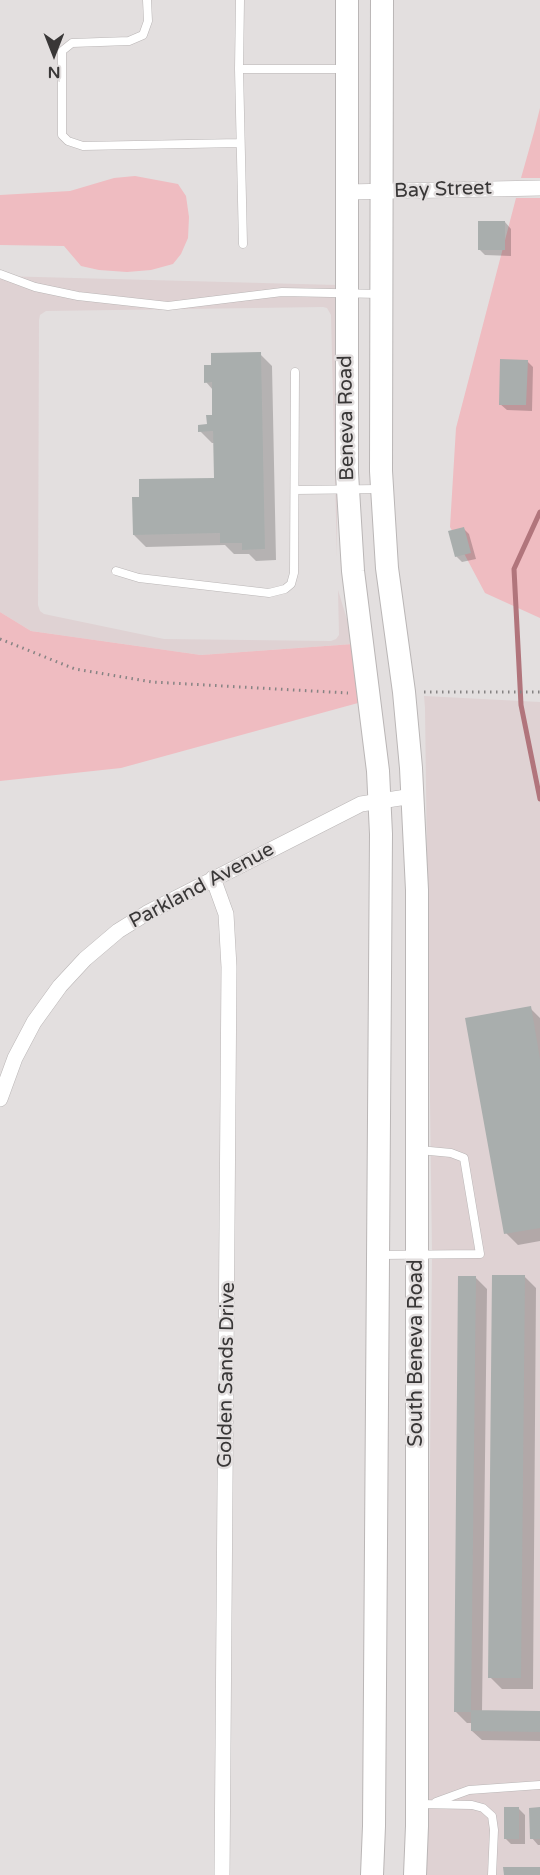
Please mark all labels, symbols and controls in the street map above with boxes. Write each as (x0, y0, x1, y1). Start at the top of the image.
north arrow (24, 24, 84, 84)
text: N (48, 62, 60, 82)
street label: Bay Street (394, 176, 492, 204)
street label: Beneva Road (334, 355, 360, 481)
street label: Parkland Avenue (126, 838, 278, 934)
street label: South Beneva Road (405, 1259, 429, 1447)
street label: Golden Sands Drive (213, 1282, 241, 1468)

